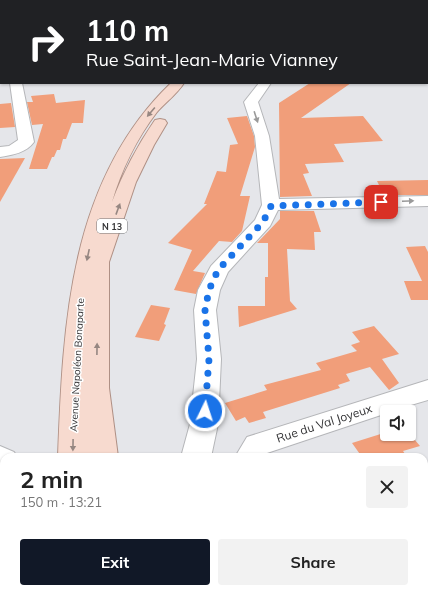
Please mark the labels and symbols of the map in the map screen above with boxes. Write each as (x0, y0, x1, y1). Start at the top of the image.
one-way arrow (147, 106, 156, 117)
one-way arrow (253, 111, 259, 123)
pin (364, 185, 398, 219)
one-way arrow (402, 198, 414, 205)
one-way arrow (116, 202, 122, 214)
road number: N 13 (97, 219, 127, 233)
one-way arrow (84, 249, 90, 261)
street label: Avenue Napoléon Bonaparte (67, 298, 87, 432)
one-way arrow (94, 343, 101, 355)
position arrow (184, 390, 226, 432)
street label: Rue du Val Joyeux (274, 400, 374, 446)
one-way arrow (70, 439, 76, 452)

